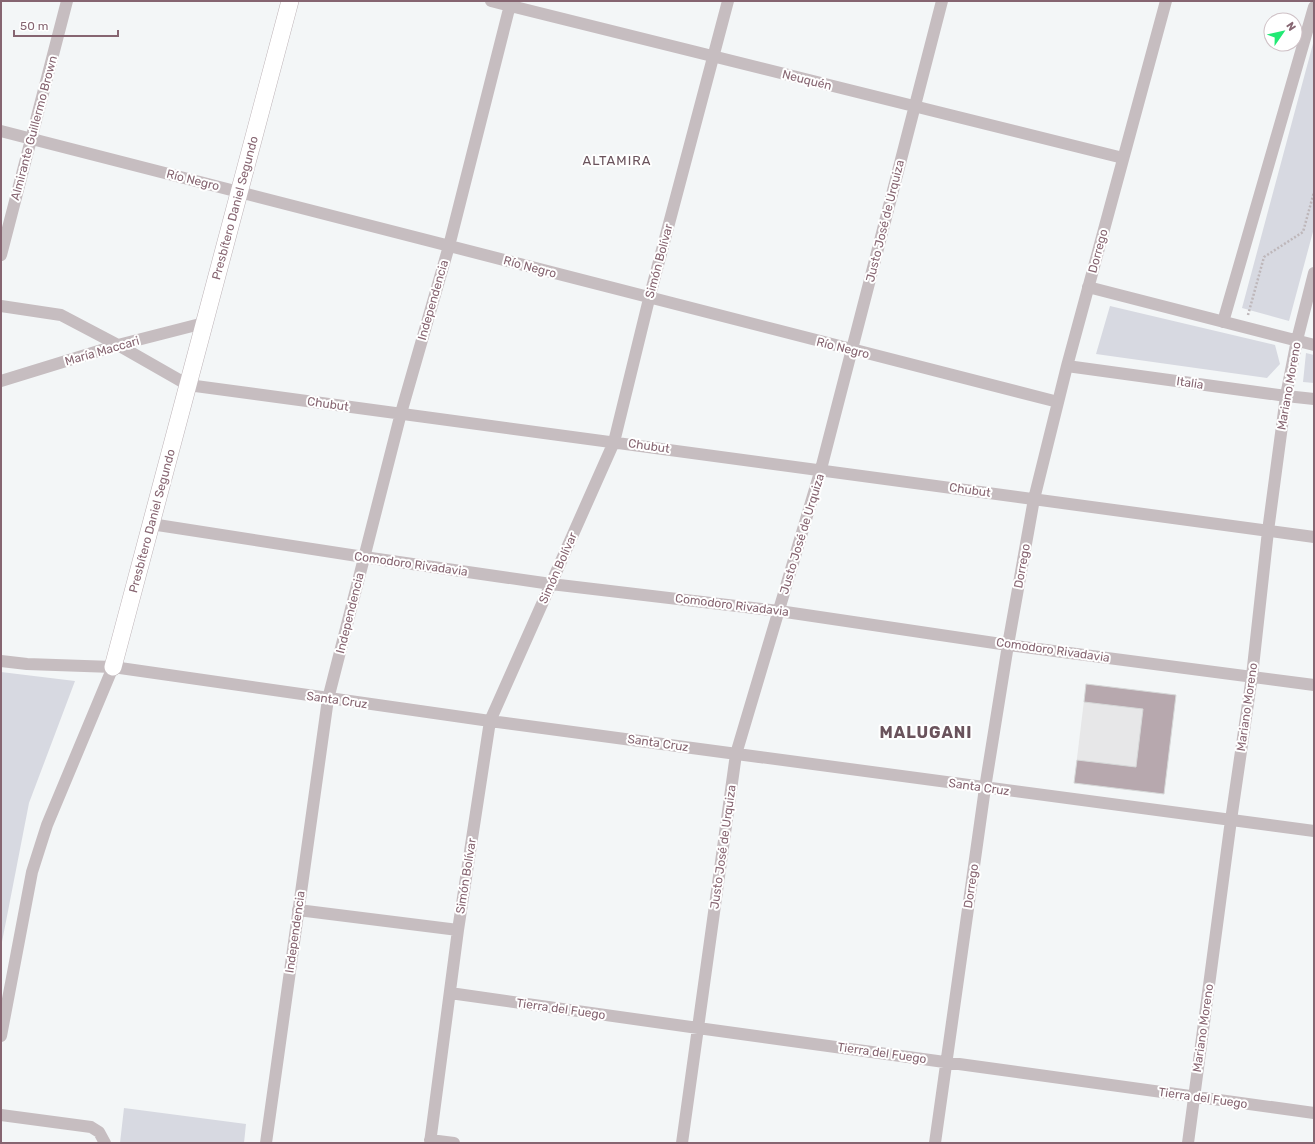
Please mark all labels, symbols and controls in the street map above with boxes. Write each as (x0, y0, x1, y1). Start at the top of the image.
scale bar (14, 12, 118, 38)
north arrow (1263, 12, 1303, 52)
text: 50 m (20, 19, 48, 33)
text: N (1283, 20, 1299, 34)
street label: Almirante Guillermo Brown (8, 54, 60, 202)
street label: Neuquén (781, 67, 833, 93)
street label: Presbítero Daniel Segundo (209, 134, 261, 281)
district label: ALTAMIRA (583, 153, 651, 168)
street label: Justo José de Urquiza (863, 158, 907, 284)
street label: Río Negro (165, 167, 221, 193)
street label: Simón Bolívar (642, 222, 676, 300)
street label: Dorrego (1085, 227, 1111, 275)
street label: Río Negro (502, 253, 558, 281)
street label: Independencia (415, 258, 451, 342)
street label: María Maccari (63, 334, 141, 368)
street label: Río Negro (815, 335, 871, 361)
street label: Mariano Moreno (1274, 341, 1304, 431)
street label: Italia (1176, 374, 1204, 392)
street label: Chubut (306, 394, 350, 414)
street label: Chubut (627, 436, 671, 456)
street label: Presbítero Daniel Segundo (126, 447, 178, 594)
street label: Justo José de Urquiza (777, 472, 827, 596)
street label: Chubut (948, 480, 992, 500)
street label: Simón Bolívar (536, 530, 580, 606)
street label: Dorrego (1011, 543, 1033, 589)
street label: Comodoro Rivadavia (353, 549, 469, 579)
street label: Independencia (333, 571, 367, 655)
street label: Comodoro Rivadavia (674, 591, 790, 619)
street label: Comodoro Rivadavia (995, 635, 1111, 665)
street label: Mariano Moreno (1234, 662, 1260, 752)
street label: Santa Cruz (306, 689, 368, 711)
district label: MALUGANI (879, 723, 973, 742)
street label: Santa Cruz (627, 732, 689, 754)
street label: Santa Cruz (948, 776, 1010, 798)
street label: Justo José de Urquiza (707, 784, 739, 910)
street label: Simón Bolívar (453, 837, 479, 915)
street label: Dorrego (961, 863, 981, 909)
street label: Independencia (282, 890, 308, 974)
street label: Mariano Moreno (1190, 983, 1216, 1073)
street label: Tierra del Fuego (516, 996, 607, 1022)
street label: Tierra del Fuego (837, 1040, 928, 1066)
street label: Tierra del Fuego (1158, 1085, 1249, 1111)

